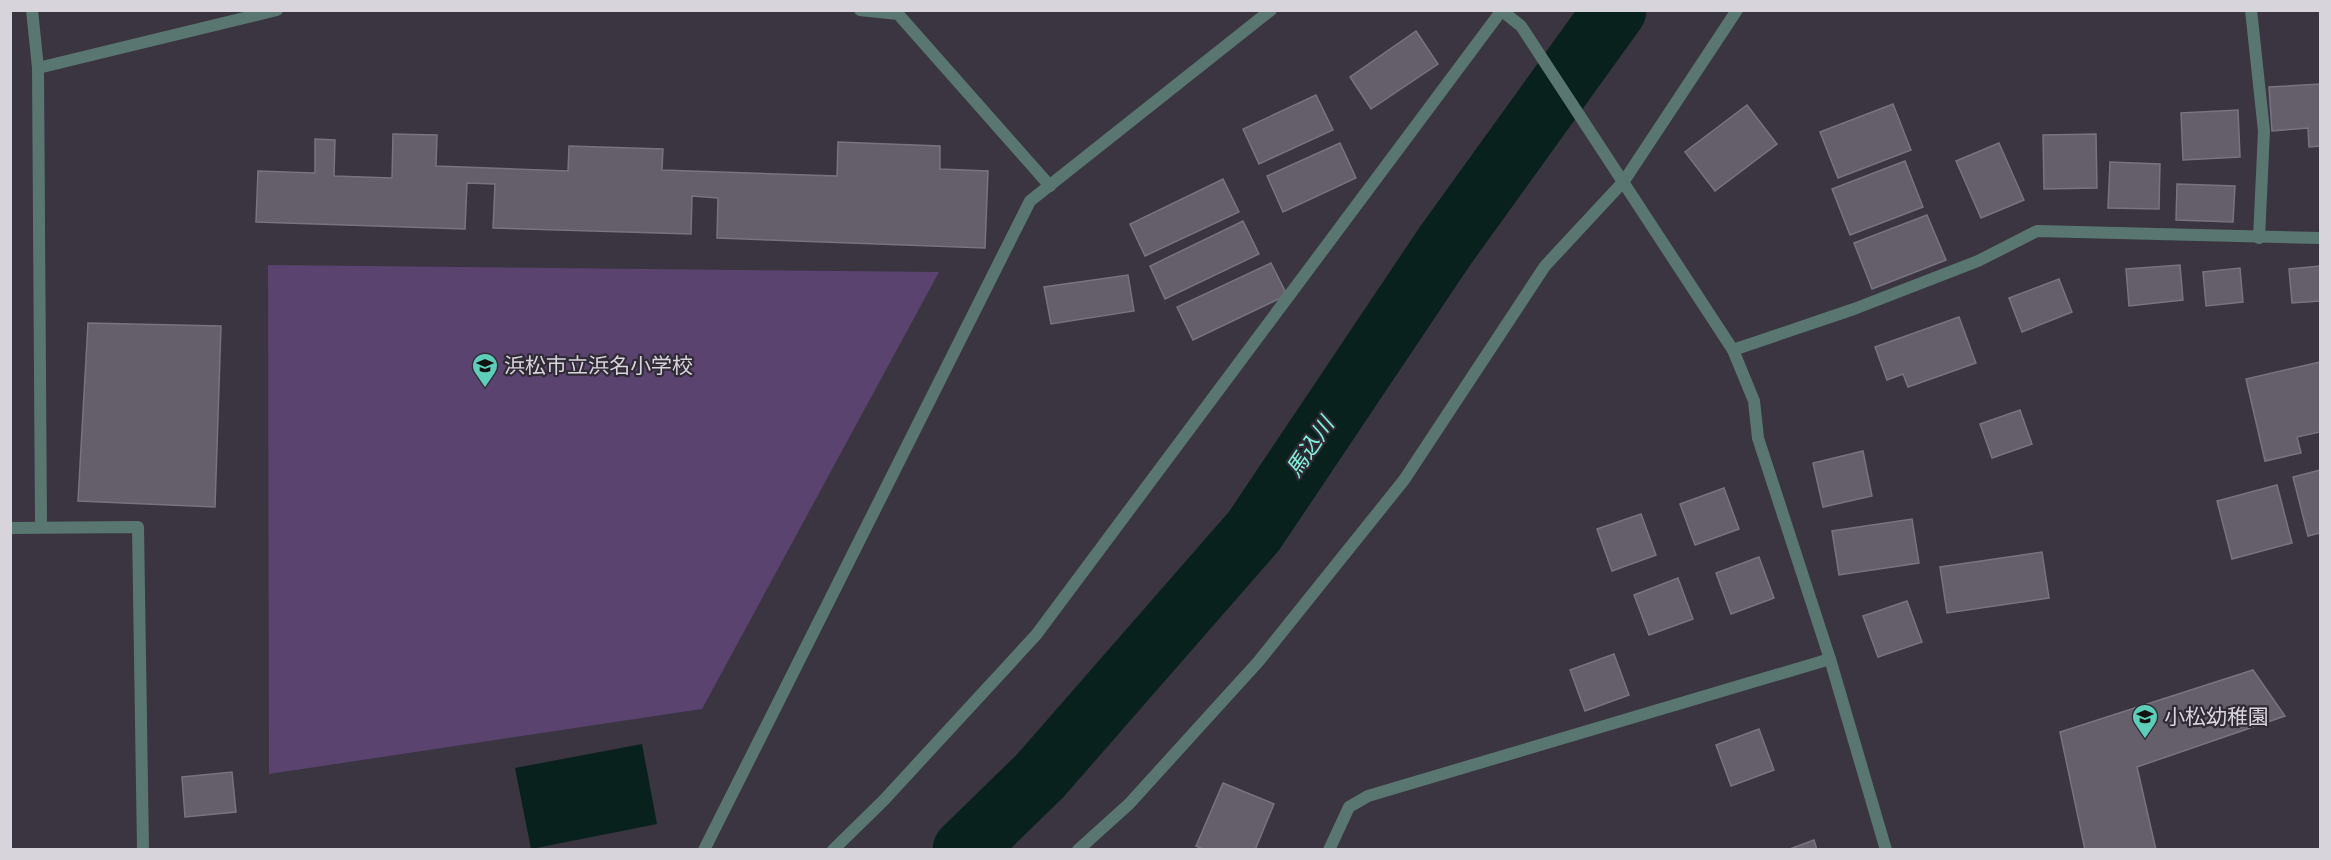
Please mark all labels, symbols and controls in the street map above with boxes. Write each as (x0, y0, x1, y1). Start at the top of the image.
school or university icon: 浜松市立浜名小学校 (470, 351, 500, 389)
place label: 浜松市立浜名小学校 (504, 354, 693, 378)
water label: 馬込川 (1281, 411, 1340, 481)
school or university icon: 小松幼稚園 (2130, 702, 2160, 740)
place label: 小松幼稚園 (2164, 705, 2269, 729)

